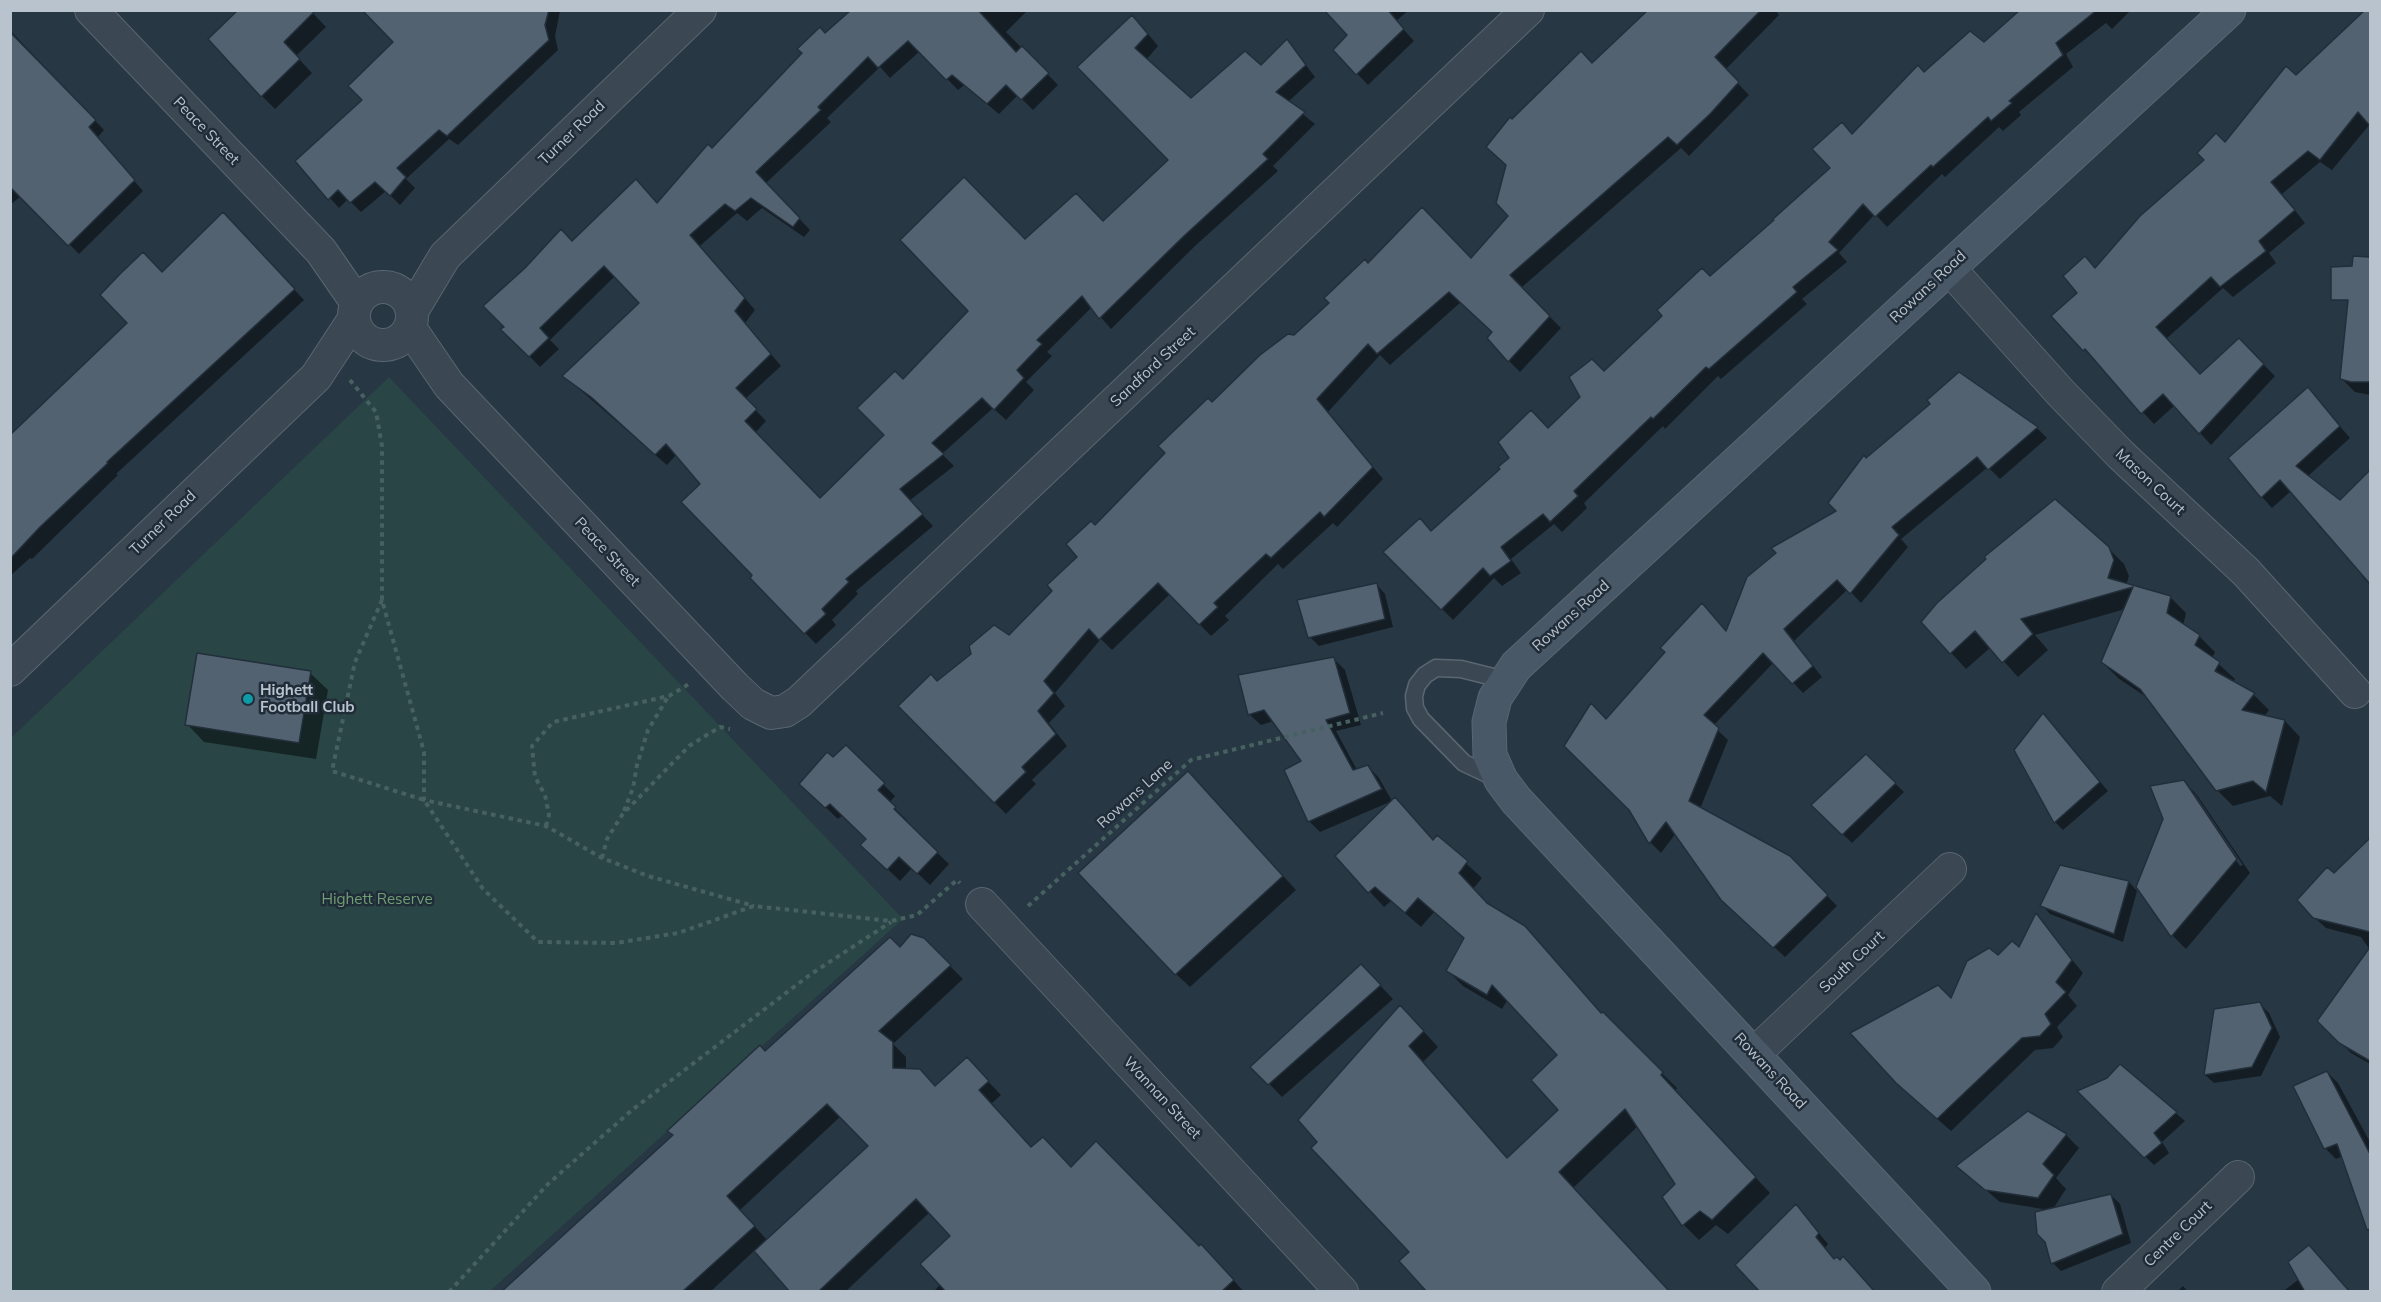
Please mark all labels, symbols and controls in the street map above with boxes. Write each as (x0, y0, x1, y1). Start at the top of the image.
street label: Peace Street (169, 93, 243, 169)
street label: Turner Road (535, 97, 609, 169)
street label: Rowans Road (1886, 247, 1970, 327)
street label: Sandford Street (1107, 323, 1199, 411)
street label: Mason Court (2111, 445, 2189, 519)
street label: Turner Road (126, 487, 200, 559)
street label: Peace Street (571, 514, 643, 590)
street label: Rowans Road (1529, 577, 1613, 655)
place label: Highett Football Club (260, 681, 355, 716)
marker: Highett Football Club (241, 692, 255, 706)
street label: Rowans Lane (1094, 756, 1176, 832)
park label: Highett Reserve (321, 890, 433, 908)
street label: South Court (1816, 927, 1888, 997)
street label: Rowans Road (1730, 1029, 1810, 1113)
street label: Wannan Street (1119, 1053, 1205, 1143)
street label: Centre Court (2140, 1197, 2216, 1271)

